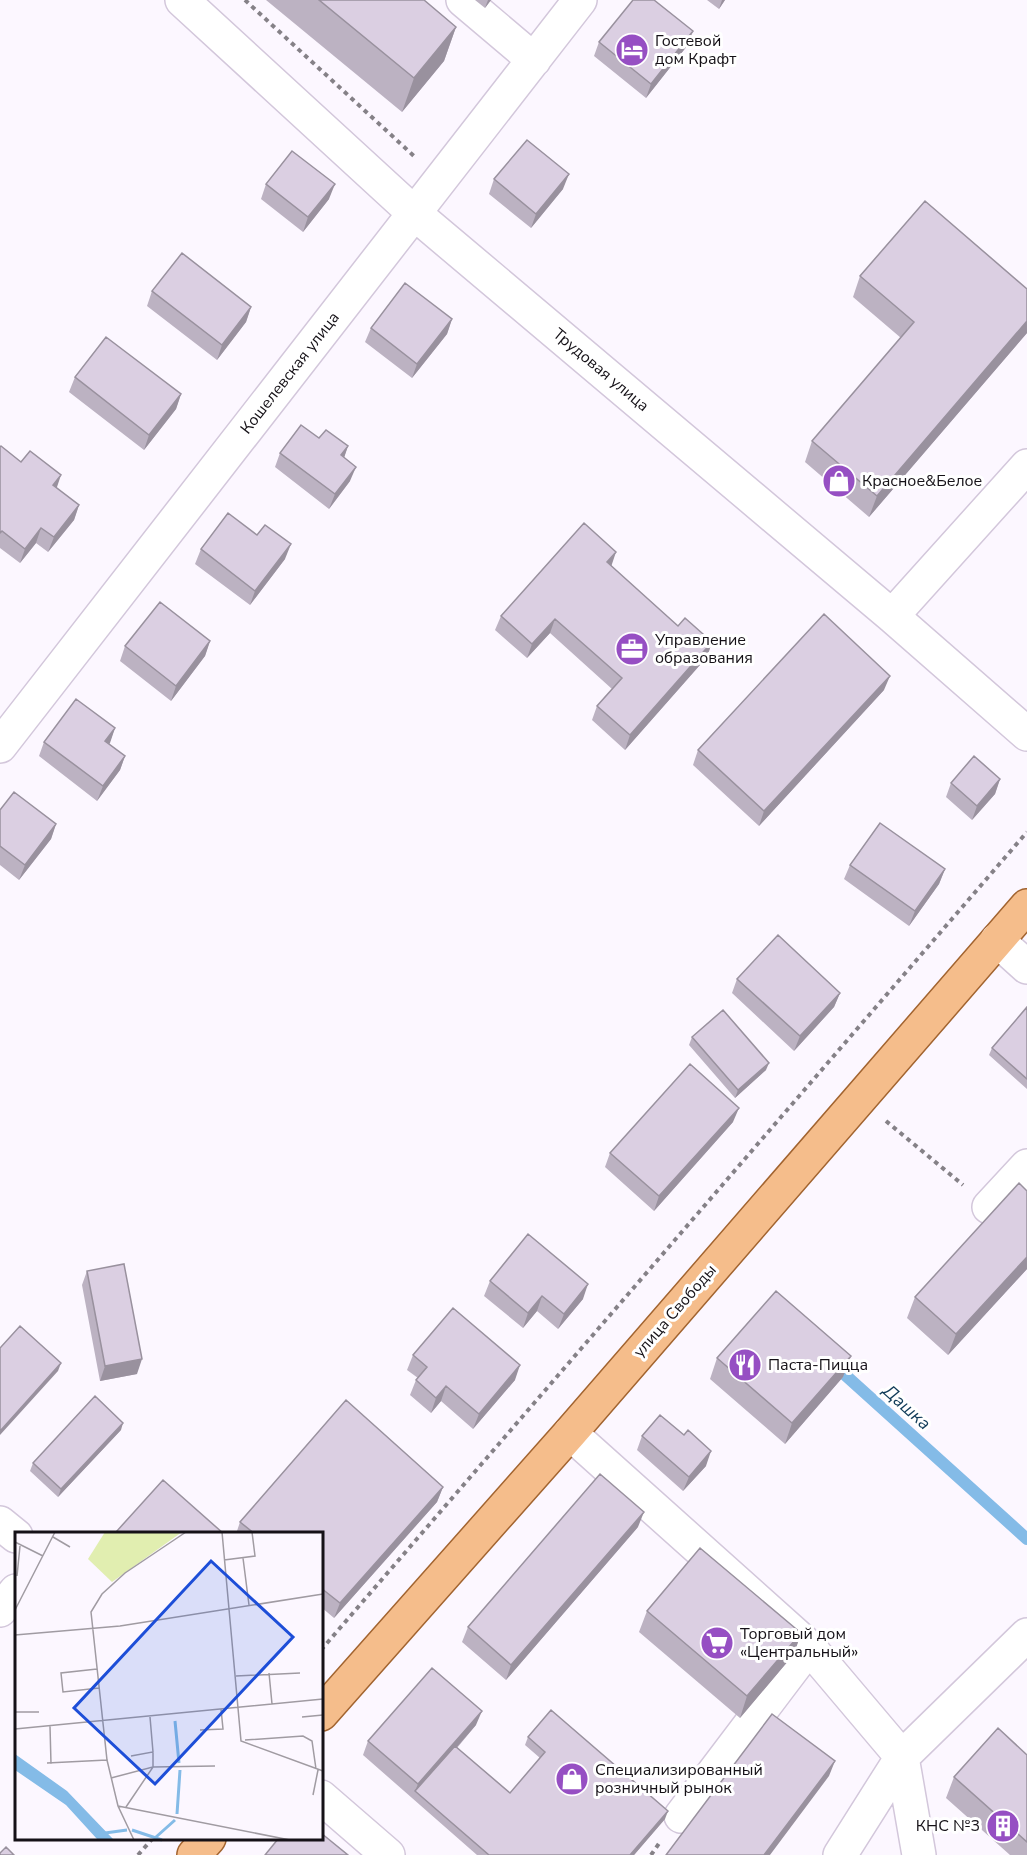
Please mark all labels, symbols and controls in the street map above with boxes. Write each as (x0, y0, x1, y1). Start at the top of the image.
place label: Гостевой дом Крафт (655, 30, 737, 70)
hotel icon: Гостевой дом Крафт (614, 32, 650, 68)
street label: Кошелевская улица (235, 307, 345, 439)
street label: Трудовая улица (548, 323, 654, 417)
shop icon: Красное&Белое (821, 463, 857, 499)
place label: Красное&Белое (862, 470, 982, 492)
place label: Управление образования (654, 629, 753, 669)
office icon: Управление образования (614, 631, 650, 667)
street label: улица Свободы (628, 1260, 722, 1362)
restaurant icon: Паста-Пицца (727, 1347, 763, 1383)
place label: Паста-Пицца (768, 1354, 868, 1376)
water label: Дашка (877, 1378, 936, 1435)
inset map (15, 1532, 322, 1840)
place label: Торговый дом «Центральный» (740, 1623, 858, 1663)
supermarket icon: Торговый дом «Центральный» (699, 1625, 735, 1661)
place label: Специализированный розничный рынок (595, 1759, 763, 1799)
shop icon: Специализированный розничный рынок (554, 1761, 590, 1797)
building icon: КНС №3 (985, 1808, 1021, 1844)
place label: КНС №3 (916, 1815, 980, 1837)

